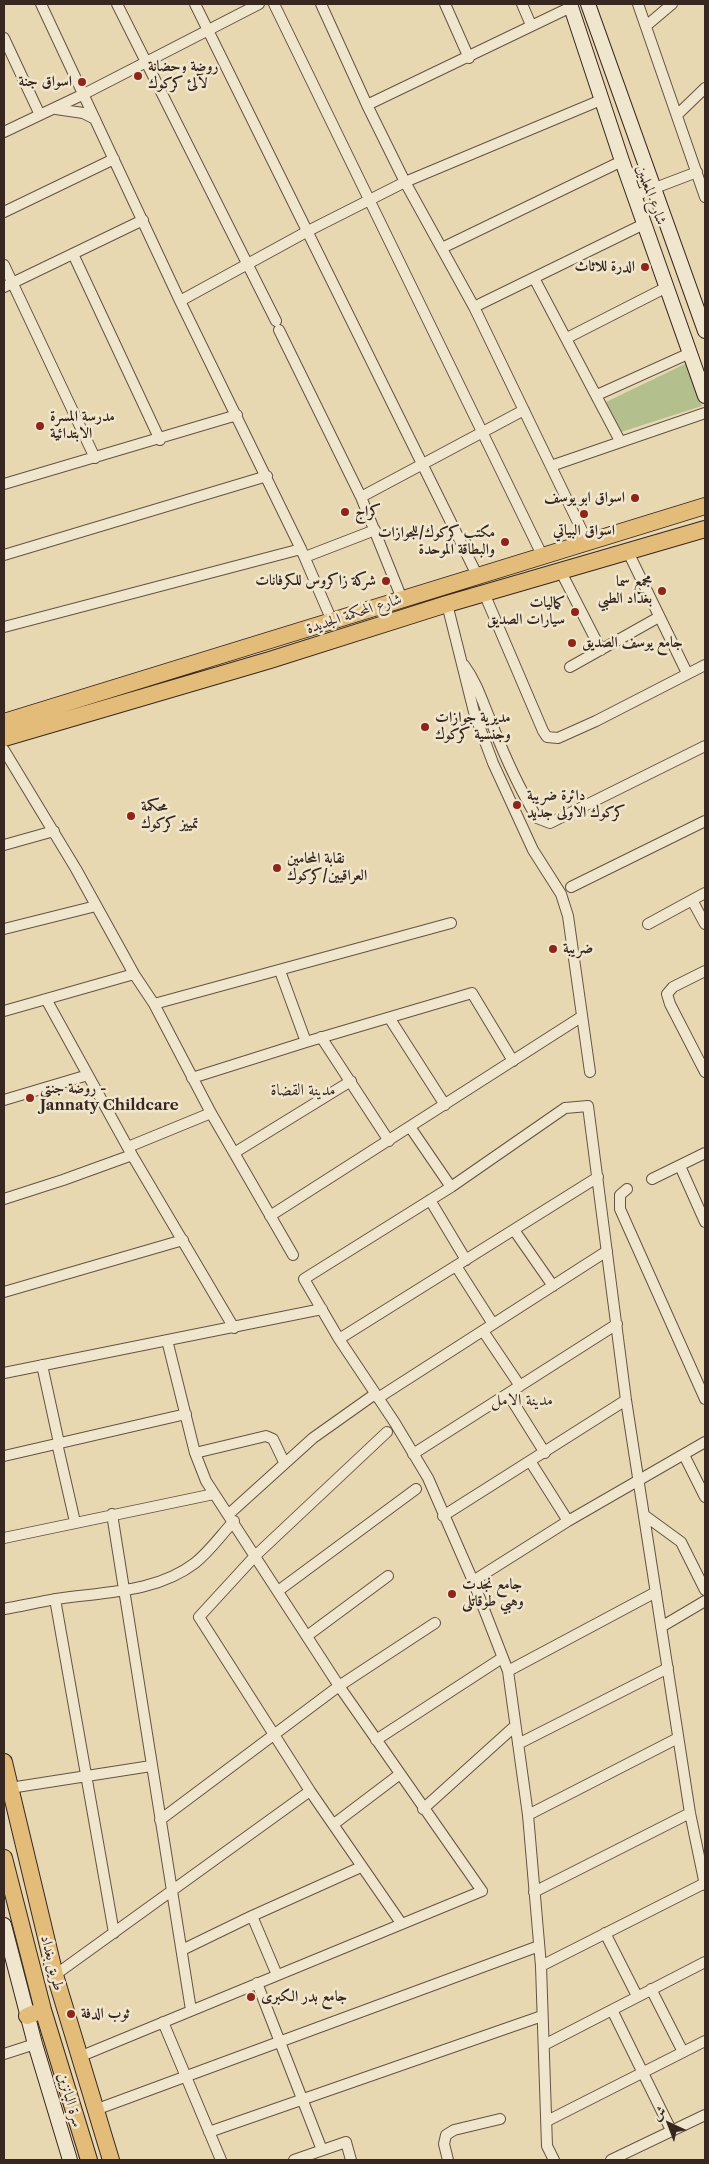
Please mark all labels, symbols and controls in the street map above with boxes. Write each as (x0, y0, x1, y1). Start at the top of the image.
place label: روضة وحضانة لآلئ كركوك (148, 58, 219, 93)
marker: روضة وحضانة لآلئ كركوك (132, 70, 144, 82)
place label: اسواق جنة (19, 73, 72, 91)
marker: اسواق جنة (76, 76, 88, 88)
street label: شارع المعلمين (632, 163, 670, 227)
place label: الدرة للاثاث (575, 258, 635, 276)
marker: الدرة للاثاث (639, 261, 651, 273)
place label: مدرسة المسرة الابتدائية (50, 408, 115, 443)
marker: مدرسة المسرة الابتدائية (34, 420, 46, 432)
place label: اسواق ابو يوسف (544, 489, 625, 507)
marker: اسواق ابو يوسف (629, 492, 641, 504)
place label: كراج (355, 503, 381, 521)
marker: كراج (339, 506, 351, 518)
marker: اسواق البياتي (578, 508, 590, 520)
place label: اسواق البياتي (553, 522, 615, 540)
place label: مكتب كركوك/للجوازات والبطاقة الموحدة (378, 524, 495, 559)
marker: مكتب كركوك/للجوازات والبطاقة الموحدة (499, 536, 511, 548)
place label: شركة زاكروس للكرفانات (255, 572, 376, 590)
place label: مجمع سما بغداد الطبي (598, 573, 652, 608)
marker: شركة زاكروس للكرفانات (380, 575, 392, 587)
marker: مجمع سما بغداد الطبي (656, 585, 668, 597)
street label: شارع المحكمة الجديدة (304, 590, 404, 638)
place label: كماليات سيارات الصديق (487, 594, 565, 629)
marker: كماليات سيارات الصديق (569, 606, 581, 618)
place label: جامع يوسف الصديق (582, 634, 683, 652)
marker: جامع يوسف الصديق (566, 637, 578, 649)
place label: مديرية جوازات وجنسية كركوك (435, 709, 511, 744)
marker: مديرية جوازات وجنسية كركوك (419, 721, 431, 733)
place label: دائرة ضريبة كركوك الاولی جدید (527, 787, 625, 822)
place label: محكمة تمييز كركوك (141, 798, 199, 833)
marker: دائرة ضريبة كركوك الاولی جدید (511, 799, 523, 811)
marker: محكمة تمييز كركوك (125, 810, 137, 822)
place label: نقابة المحامين العراقيين/كركوك (287, 850, 367, 885)
marker: نقابة المحامين العراقيين/كركوك (271, 862, 283, 874)
place label: ضريبة (563, 940, 593, 958)
marker: ضريبة (547, 943, 559, 955)
place label: روضة جنتي - Jannaty Childcare (40, 1080, 179, 1115)
district label: مدينة القضاة (271, 1080, 335, 1100)
marker: روضة جنتي - Jannaty Childcare (24, 1092, 36, 1104)
district label: مدينة الامل (491, 1390, 553, 1410)
place label: جامع نجدت وهبي طوقاتلى (462, 1576, 524, 1611)
marker: جامع نجدت وهبي طوقاتلى (446, 1588, 458, 1600)
street label: طريق بغداد (36, 1933, 68, 1993)
place label: جامع بدر الكبرى (261, 1988, 347, 2006)
marker: جامع بدر الكبرى (245, 1991, 257, 2003)
place label: ثوب الدفة (81, 2005, 129, 2023)
marker: ثوب الدفة (65, 2008, 77, 2020)
street label: سرة البانزين (53, 2071, 87, 2129)
north arrow (644, 2099, 694, 2149)
text: ش (648, 2102, 670, 2124)

